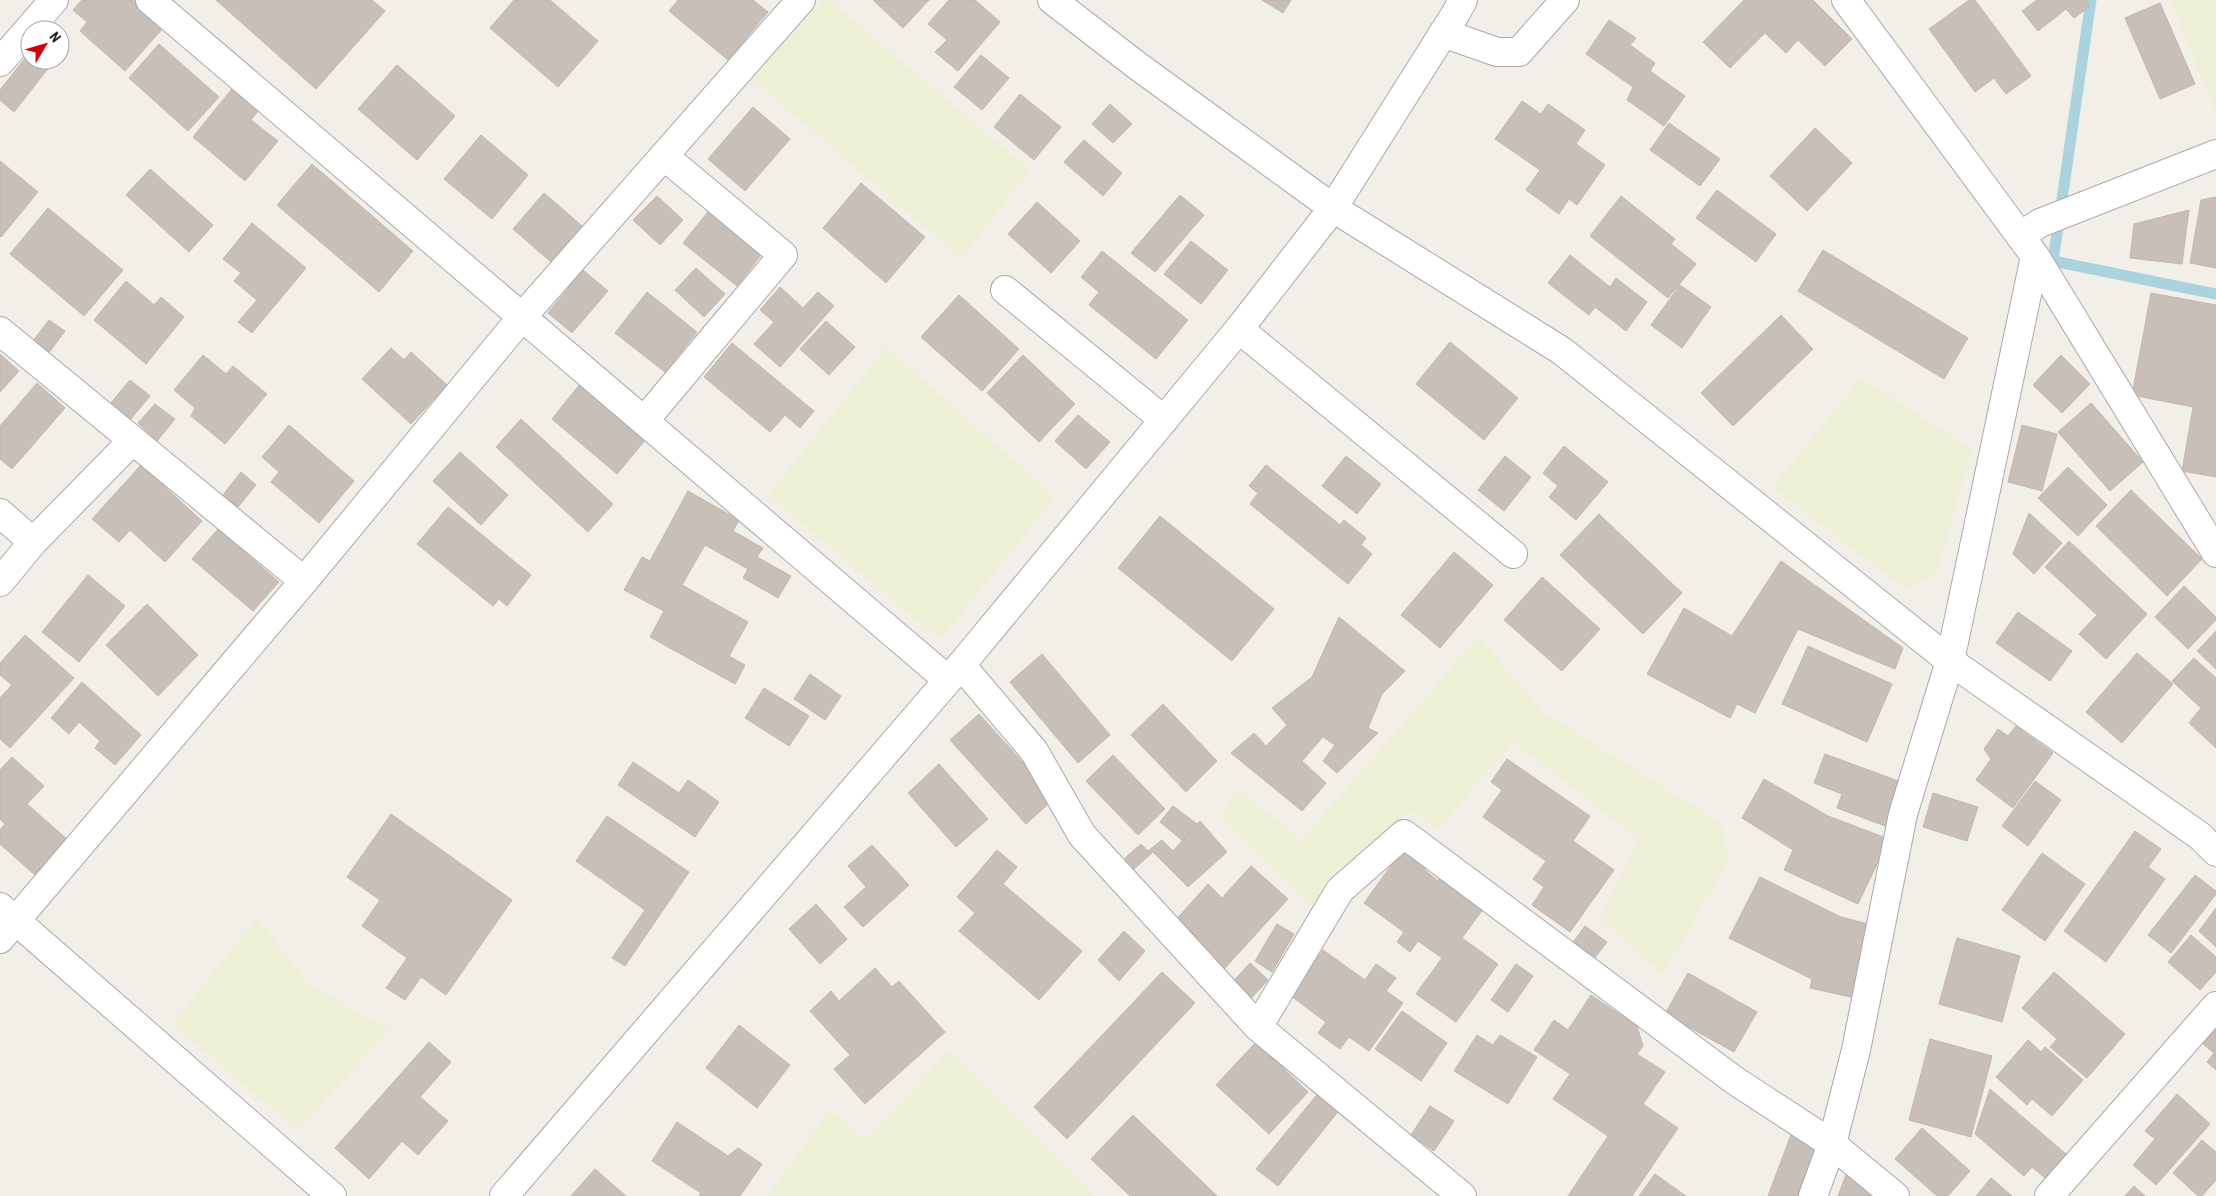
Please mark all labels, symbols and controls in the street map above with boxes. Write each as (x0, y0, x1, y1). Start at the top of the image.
north arrow (20, 20, 70, 70)
text: N (46, 29, 64, 45)

